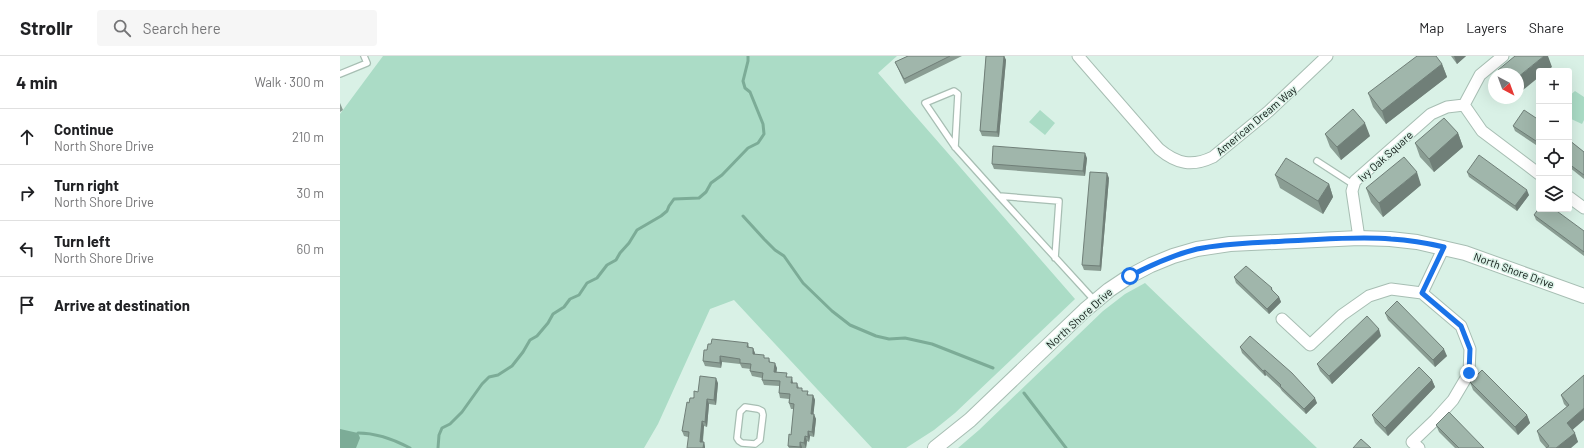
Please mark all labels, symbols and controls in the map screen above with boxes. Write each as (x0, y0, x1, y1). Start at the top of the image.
search box (97, 10, 377, 46)
text: Strollr (20, 16, 73, 39)
icon: search (111, 17, 133, 39)
text: Search here (143, 19, 221, 37)
text: Map (1419, 19, 1444, 36)
text: Layers (1466, 19, 1507, 36)
text: Share (1529, 19, 1564, 36)
north arrow (1488, 68, 1524, 104)
map controls (1536, 68, 1572, 212)
button: + (1536, 68, 1572, 104)
text: 4 min (16, 72, 58, 92)
text: Walk · 300 m (254, 74, 324, 90)
street label: American Dream Way (1213, 83, 1299, 157)
button: − (1536, 104, 1572, 140)
text: Continue (54, 120, 114, 138)
icon: ahead (16, 126, 38, 148)
street label: Ivy Oak Square (1355, 128, 1415, 184)
text: 210 m (292, 129, 324, 145)
text: North Shore Drive (54, 138, 154, 154)
button: locate (1536, 140, 1572, 176)
text: Turn right (54, 176, 119, 194)
button: layers (1536, 176, 1572, 212)
icon: right (16, 182, 38, 204)
text: 30 m (297, 185, 324, 201)
text: North Shore Drive (54, 194, 154, 210)
text: Turn left (54, 232, 110, 250)
icon: left (16, 238, 38, 260)
text: 60 m (297, 241, 324, 257)
street label: North Shore Drive (1472, 249, 1556, 291)
text: North Shore Drive (54, 250, 154, 266)
route start (1121, 267, 1139, 285)
street label: North Shore Drive (1043, 285, 1115, 351)
icon: arrive (16, 294, 38, 316)
text: Arrive at destination (54, 296, 190, 314)
route end (1460, 364, 1478, 382)

